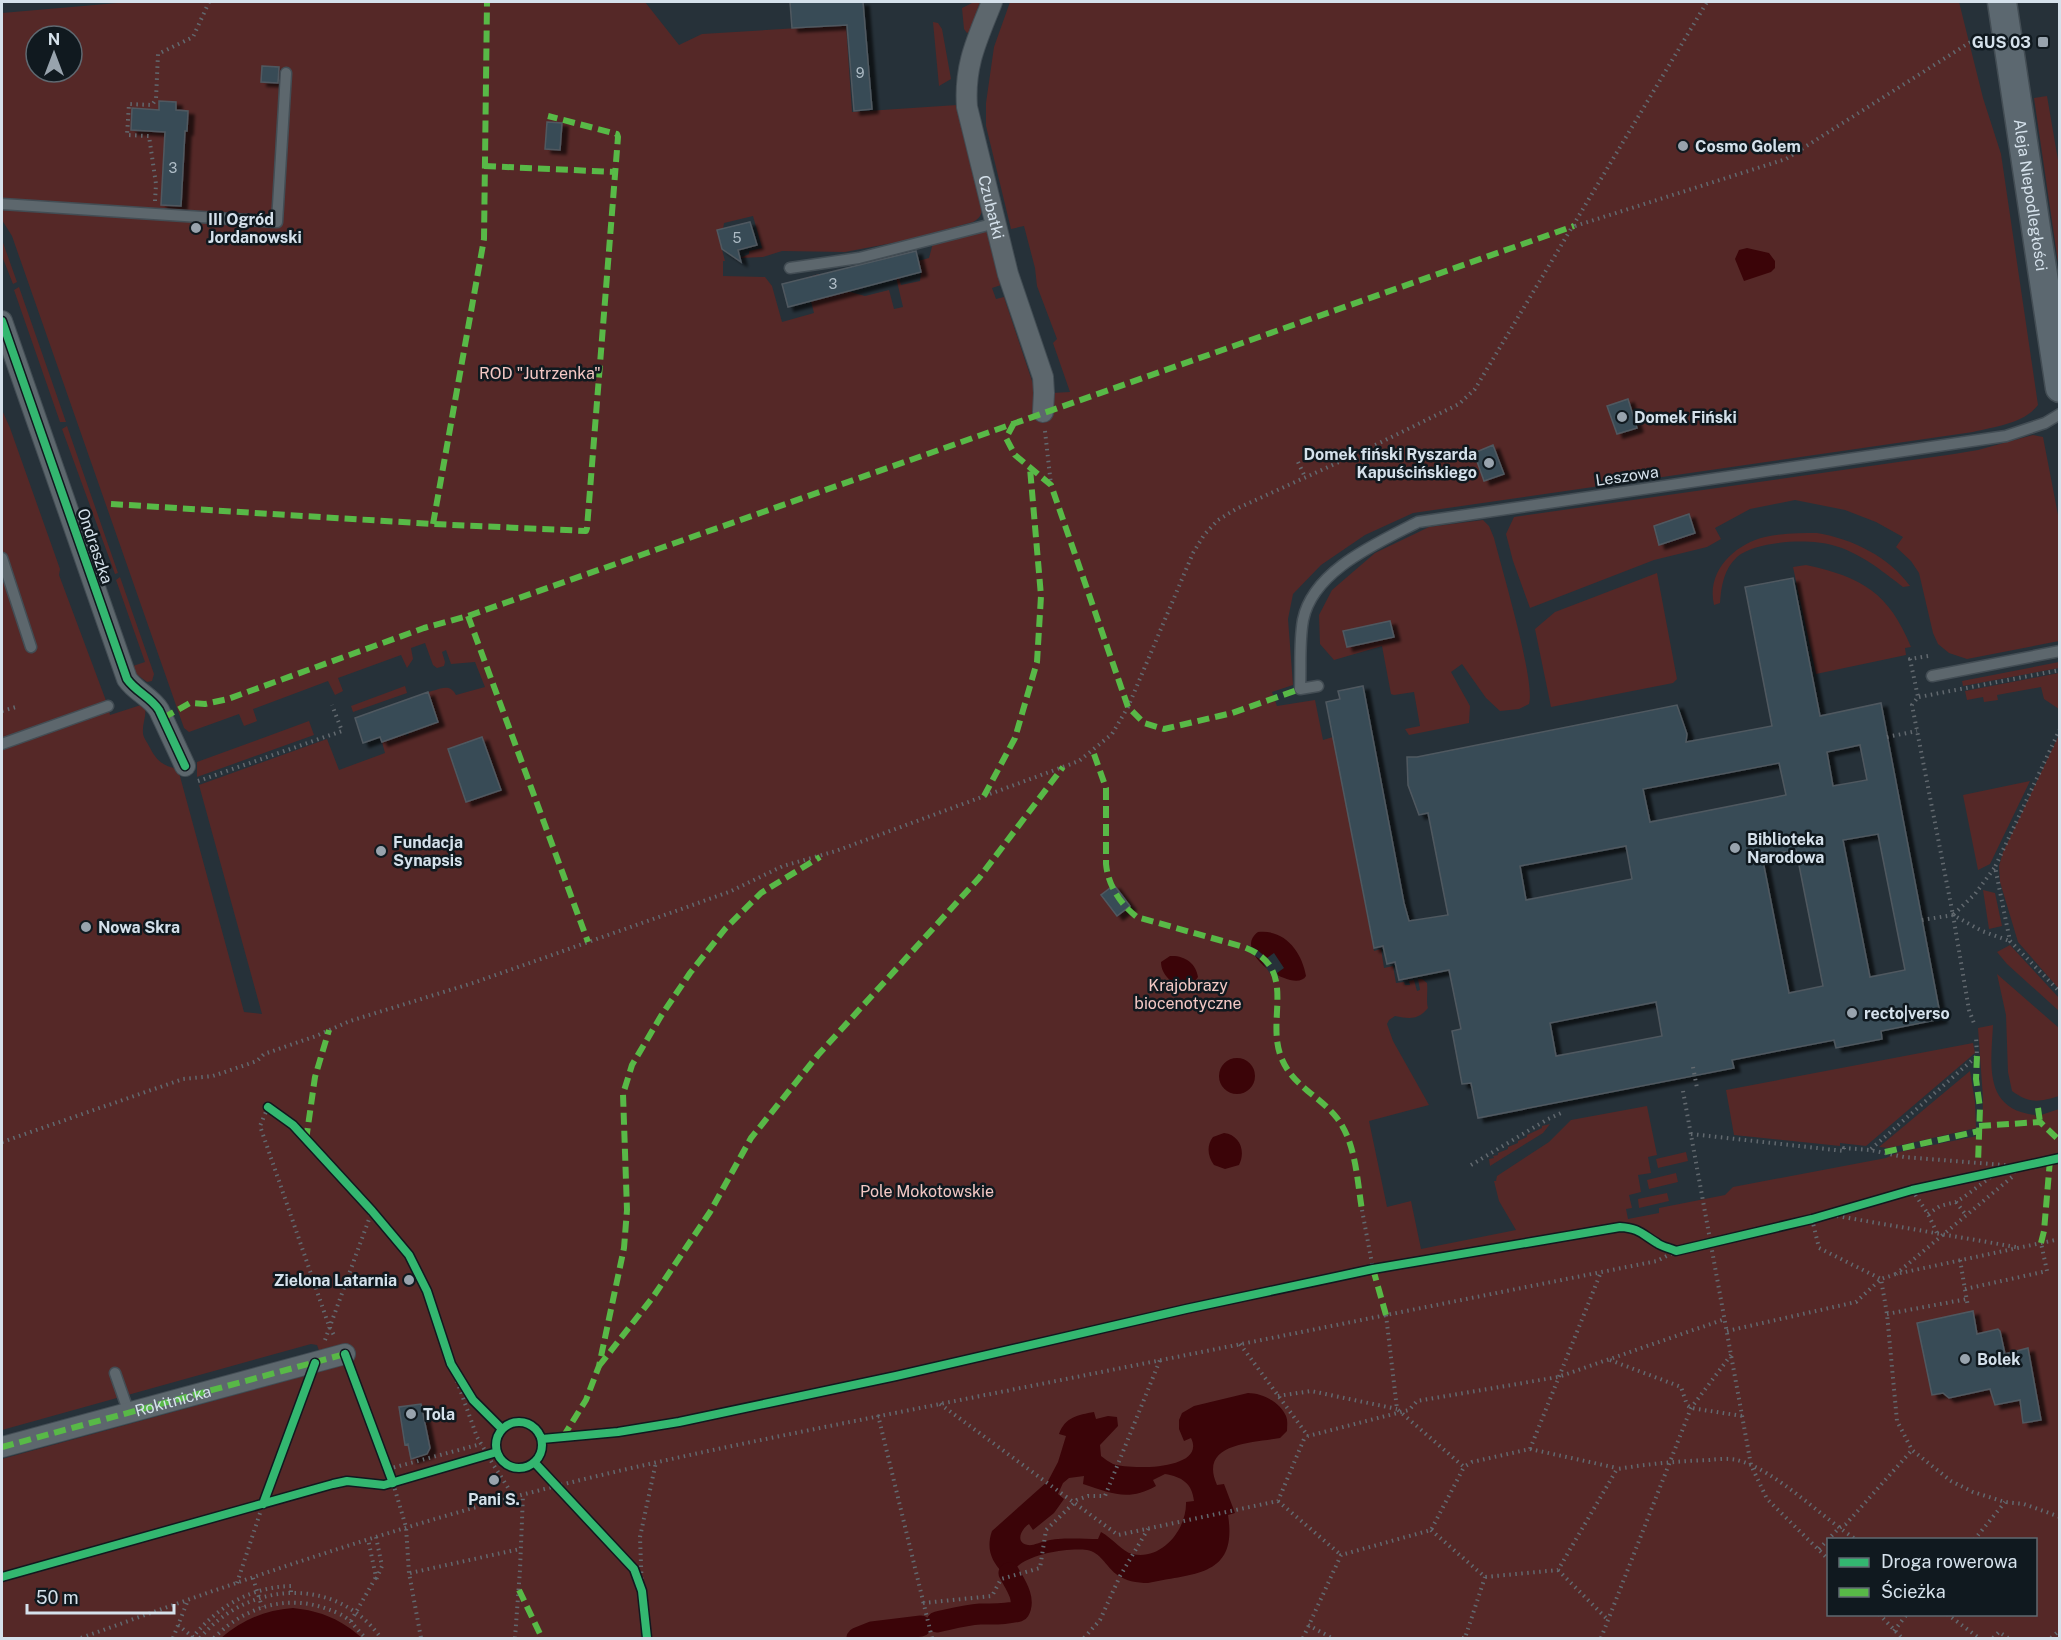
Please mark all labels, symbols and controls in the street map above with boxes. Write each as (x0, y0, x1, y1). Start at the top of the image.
north arrow (24, 24, 84, 84)
text: N (48, 30, 60, 49)
place label: GUS 03 (1972, 33, 2031, 52)
marker: GUS 03 (2036, 35, 2050, 49)
house number: 9 (856, 65, 865, 81)
street label: Aleja Niepodległości (2010, 117, 2052, 272)
place label: Cosmo Golem (1695, 137, 1801, 156)
marker: Cosmo Golem (1676, 139, 1690, 153)
house number: 3 (169, 160, 178, 176)
street label: Czubatki (975, 173, 1009, 241)
place label: III Ogród Jordanowski (208, 210, 302, 247)
marker: III Ogród Jordanowski (189, 221, 203, 235)
house number: 5 (733, 230, 742, 246)
house number: 3 (829, 276, 838, 292)
park label: ROD "Jutrzenka" (479, 364, 601, 383)
place label: Domek Fiński (1634, 408, 1737, 427)
marker: Domek Fiński (1615, 410, 1629, 424)
place label: Domek fiński Ryszarda Kapuścińskiego (1303, 445, 1477, 482)
marker: Domek fiński Ryszarda Kapuścińskiego (1482, 456, 1496, 470)
street label: Leszowa (1594, 462, 1660, 490)
street label: Ondraszka (73, 506, 117, 586)
place label: Biblioteka Narodowa (1747, 830, 1824, 867)
place label: Fundacja Synapsis (393, 833, 463, 870)
marker: Biblioteka Narodowa (1728, 841, 1742, 855)
marker: Fundacja Synapsis (374, 844, 388, 858)
place label: Nowa Skra (98, 918, 180, 937)
marker: Nowa Skra (79, 920, 93, 934)
park label: Krajobrazy biocenotyczne (1134, 976, 1242, 1013)
place label: recto|verso (1864, 1004, 1950, 1023)
marker: recto|verso (1845, 1006, 1859, 1020)
park label: Pole Mokotowskie (860, 1182, 994, 1201)
place label: Zielona Latarnia (274, 1271, 397, 1290)
marker: Zielona Latarnia (402, 1273, 416, 1287)
place label: Bolek (1977, 1350, 2021, 1369)
marker: Bolek (1958, 1352, 1972, 1366)
street label: Rokitnicka (133, 1381, 213, 1420)
place label: Tola (423, 1405, 455, 1424)
marker: Tola (404, 1407, 418, 1421)
marker: Pani S. (487, 1473, 501, 1487)
place label: Pani S. (468, 1490, 520, 1509)
legend (1827, 1538, 2037, 1616)
text: Droga rowerowa (1881, 1551, 2017, 1572)
scale bar (27, 1577, 174, 1615)
text: Ścieżka (1881, 1580, 1946, 1602)
text: 50 m (36, 1587, 79, 1608)

